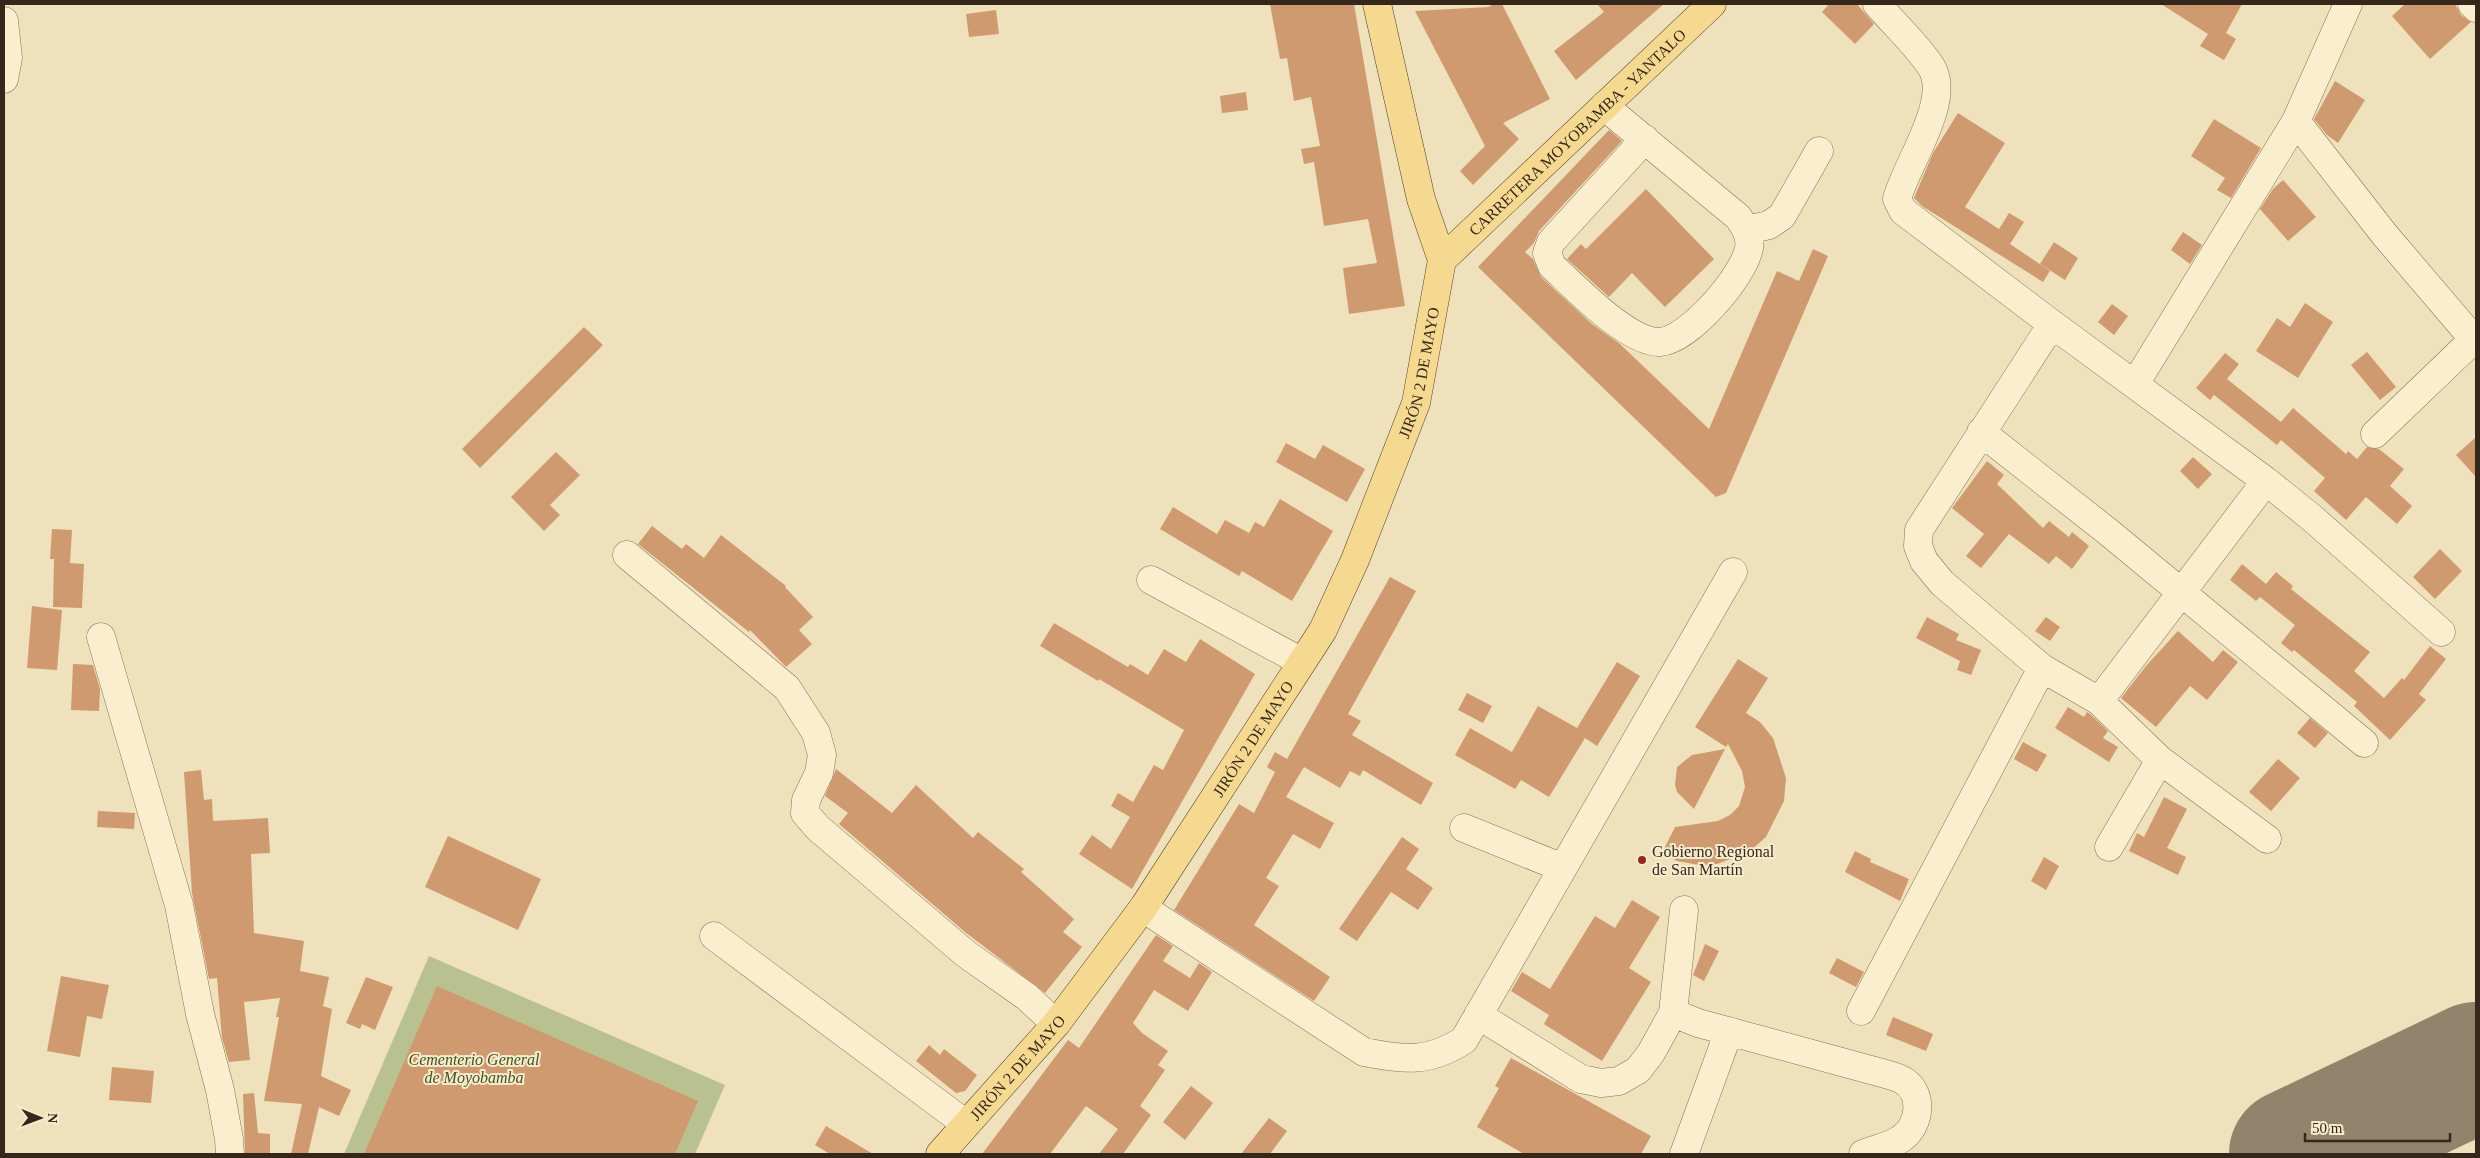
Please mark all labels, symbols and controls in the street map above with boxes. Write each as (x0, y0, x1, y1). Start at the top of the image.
street label: CARRETERA MOYOBAMBA - YANTALO (1465, 25, 1689, 239)
street label: JIRÓN 2 DE MAYO (1395, 306, 1442, 440)
street label: JIRÓN 2 DE MAYO (1209, 678, 1296, 800)
place label: Gobierno Regional de San Martín (1652, 843, 1775, 878)
marker: Gobierno Regional de San Martín (1636, 854, 1648, 866)
street label: JIRÓN 2 DE MAYO (966, 1012, 1068, 1123)
park label: Cementerio General de Moyobamba (408, 1051, 540, 1087)
north arrow (15, 1093, 65, 1143)
scale bar (2305, 1110, 2450, 1142)
text: N (45, 1113, 60, 1123)
text: 50 m (2312, 1120, 2343, 1136)

